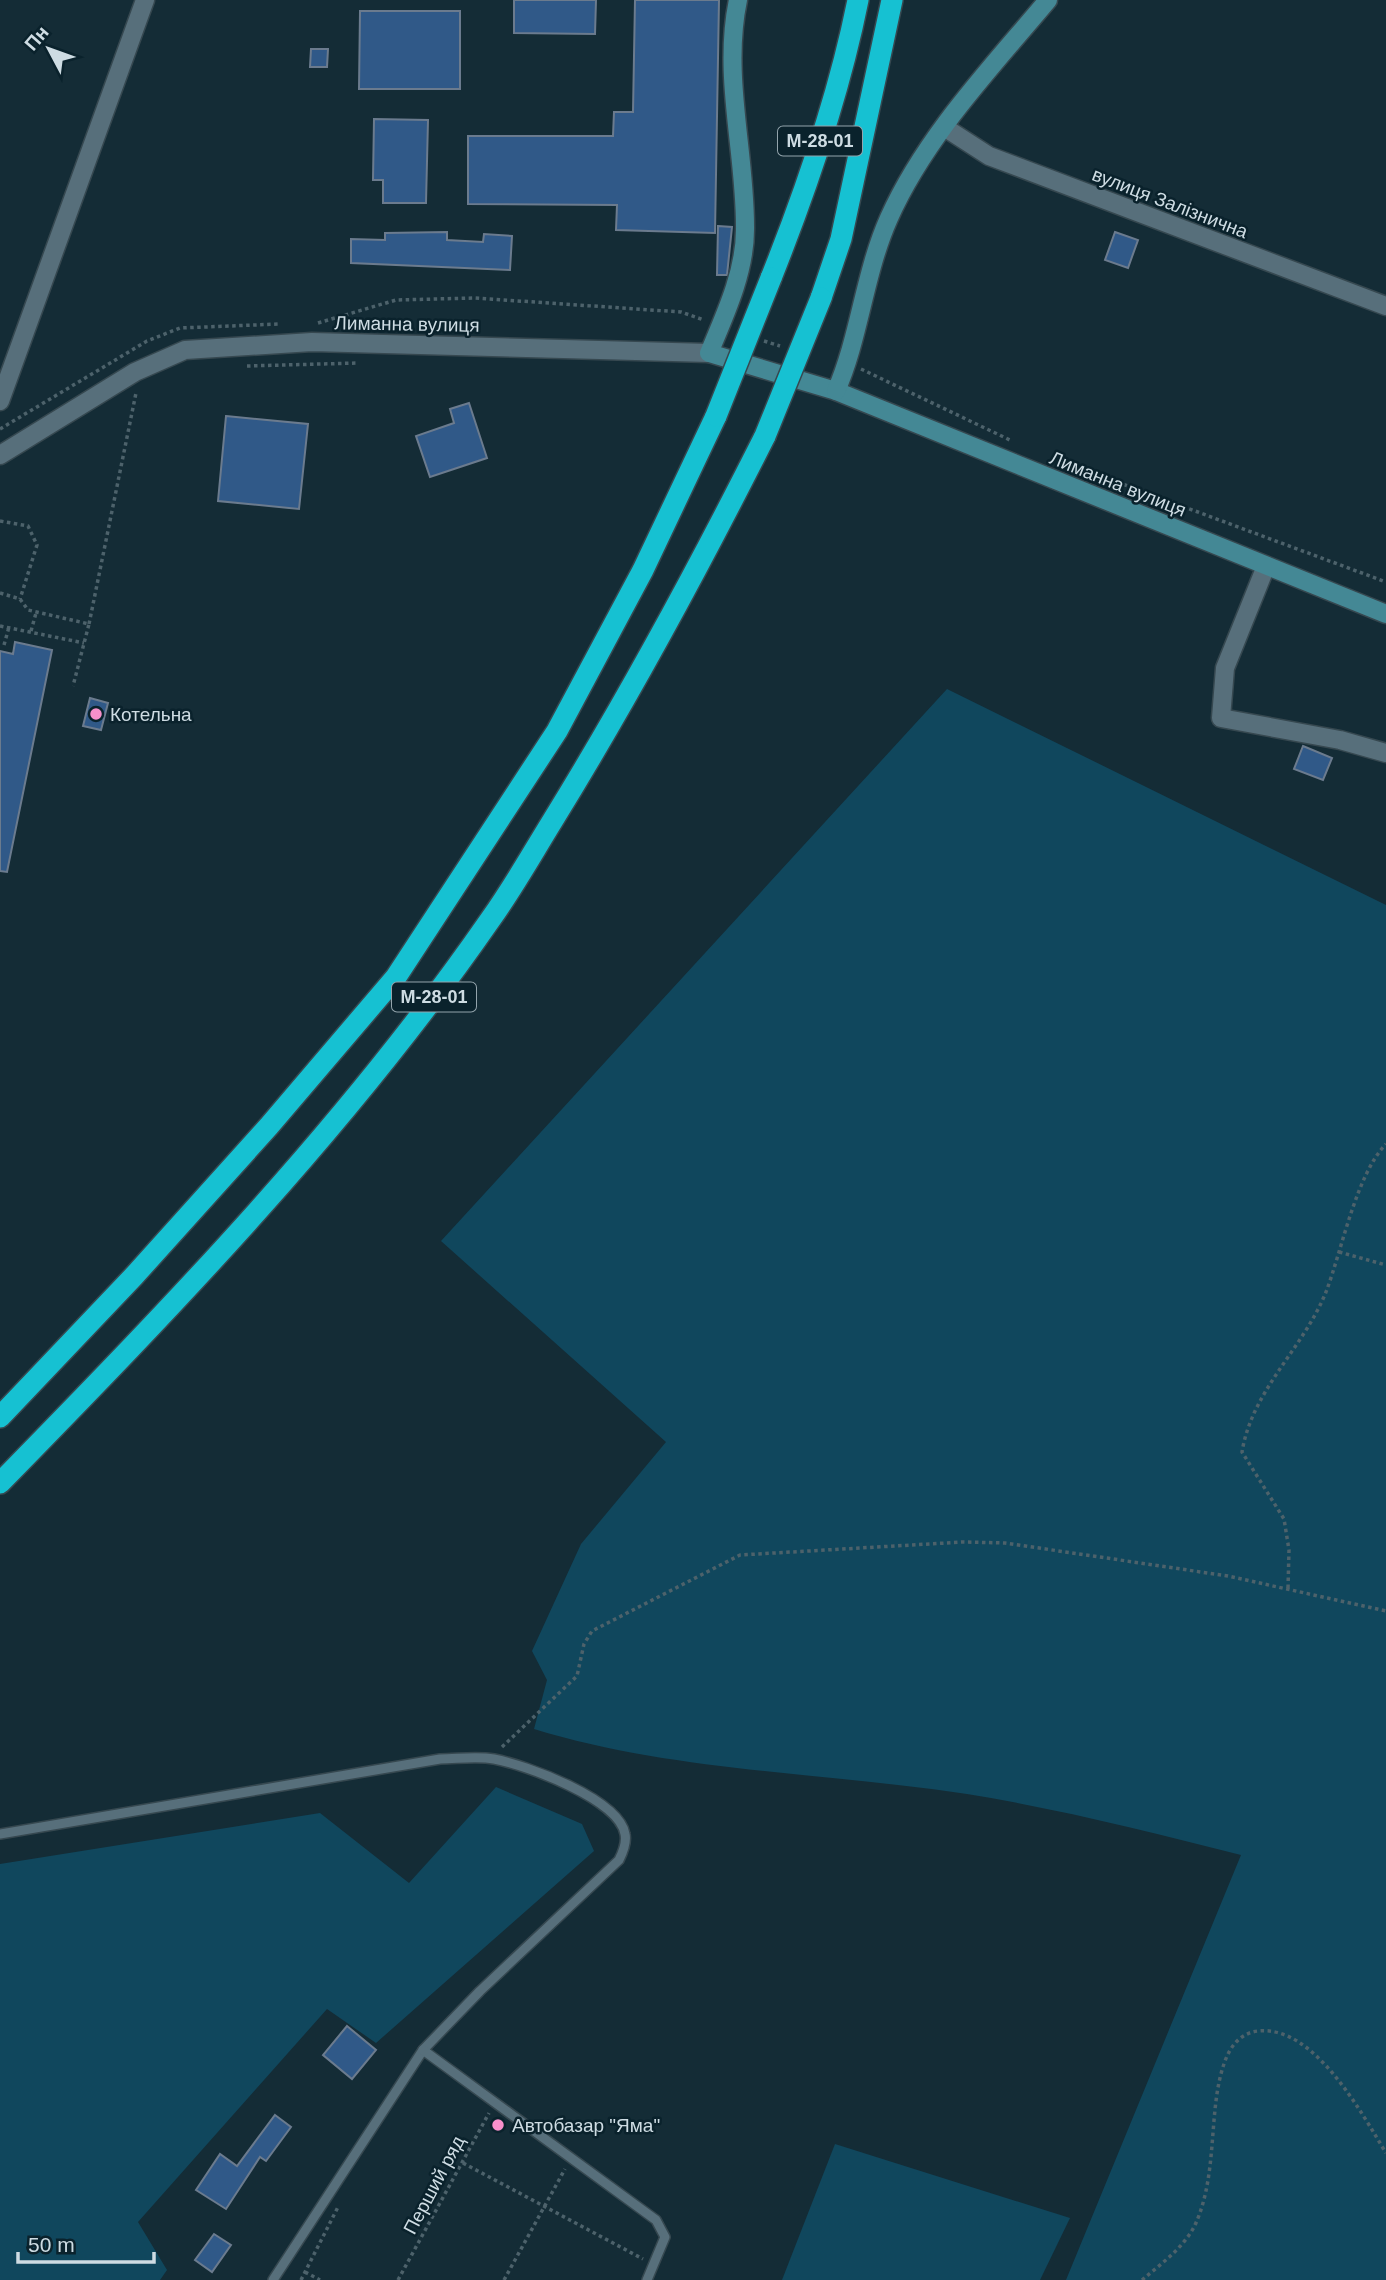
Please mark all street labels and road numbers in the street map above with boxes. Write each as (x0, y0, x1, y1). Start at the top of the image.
road number: М-28-01 (778, 126, 862, 156)
street label: вулиця Залізнична (1089, 164, 1251, 243)
street label: Лиманна вулиця (334, 312, 480, 336)
street label: Лиманна вулиця (1047, 447, 1189, 521)
road number: М-28-01 (392, 982, 476, 1012)
street label: Перший ряд (399, 2132, 469, 2238)

